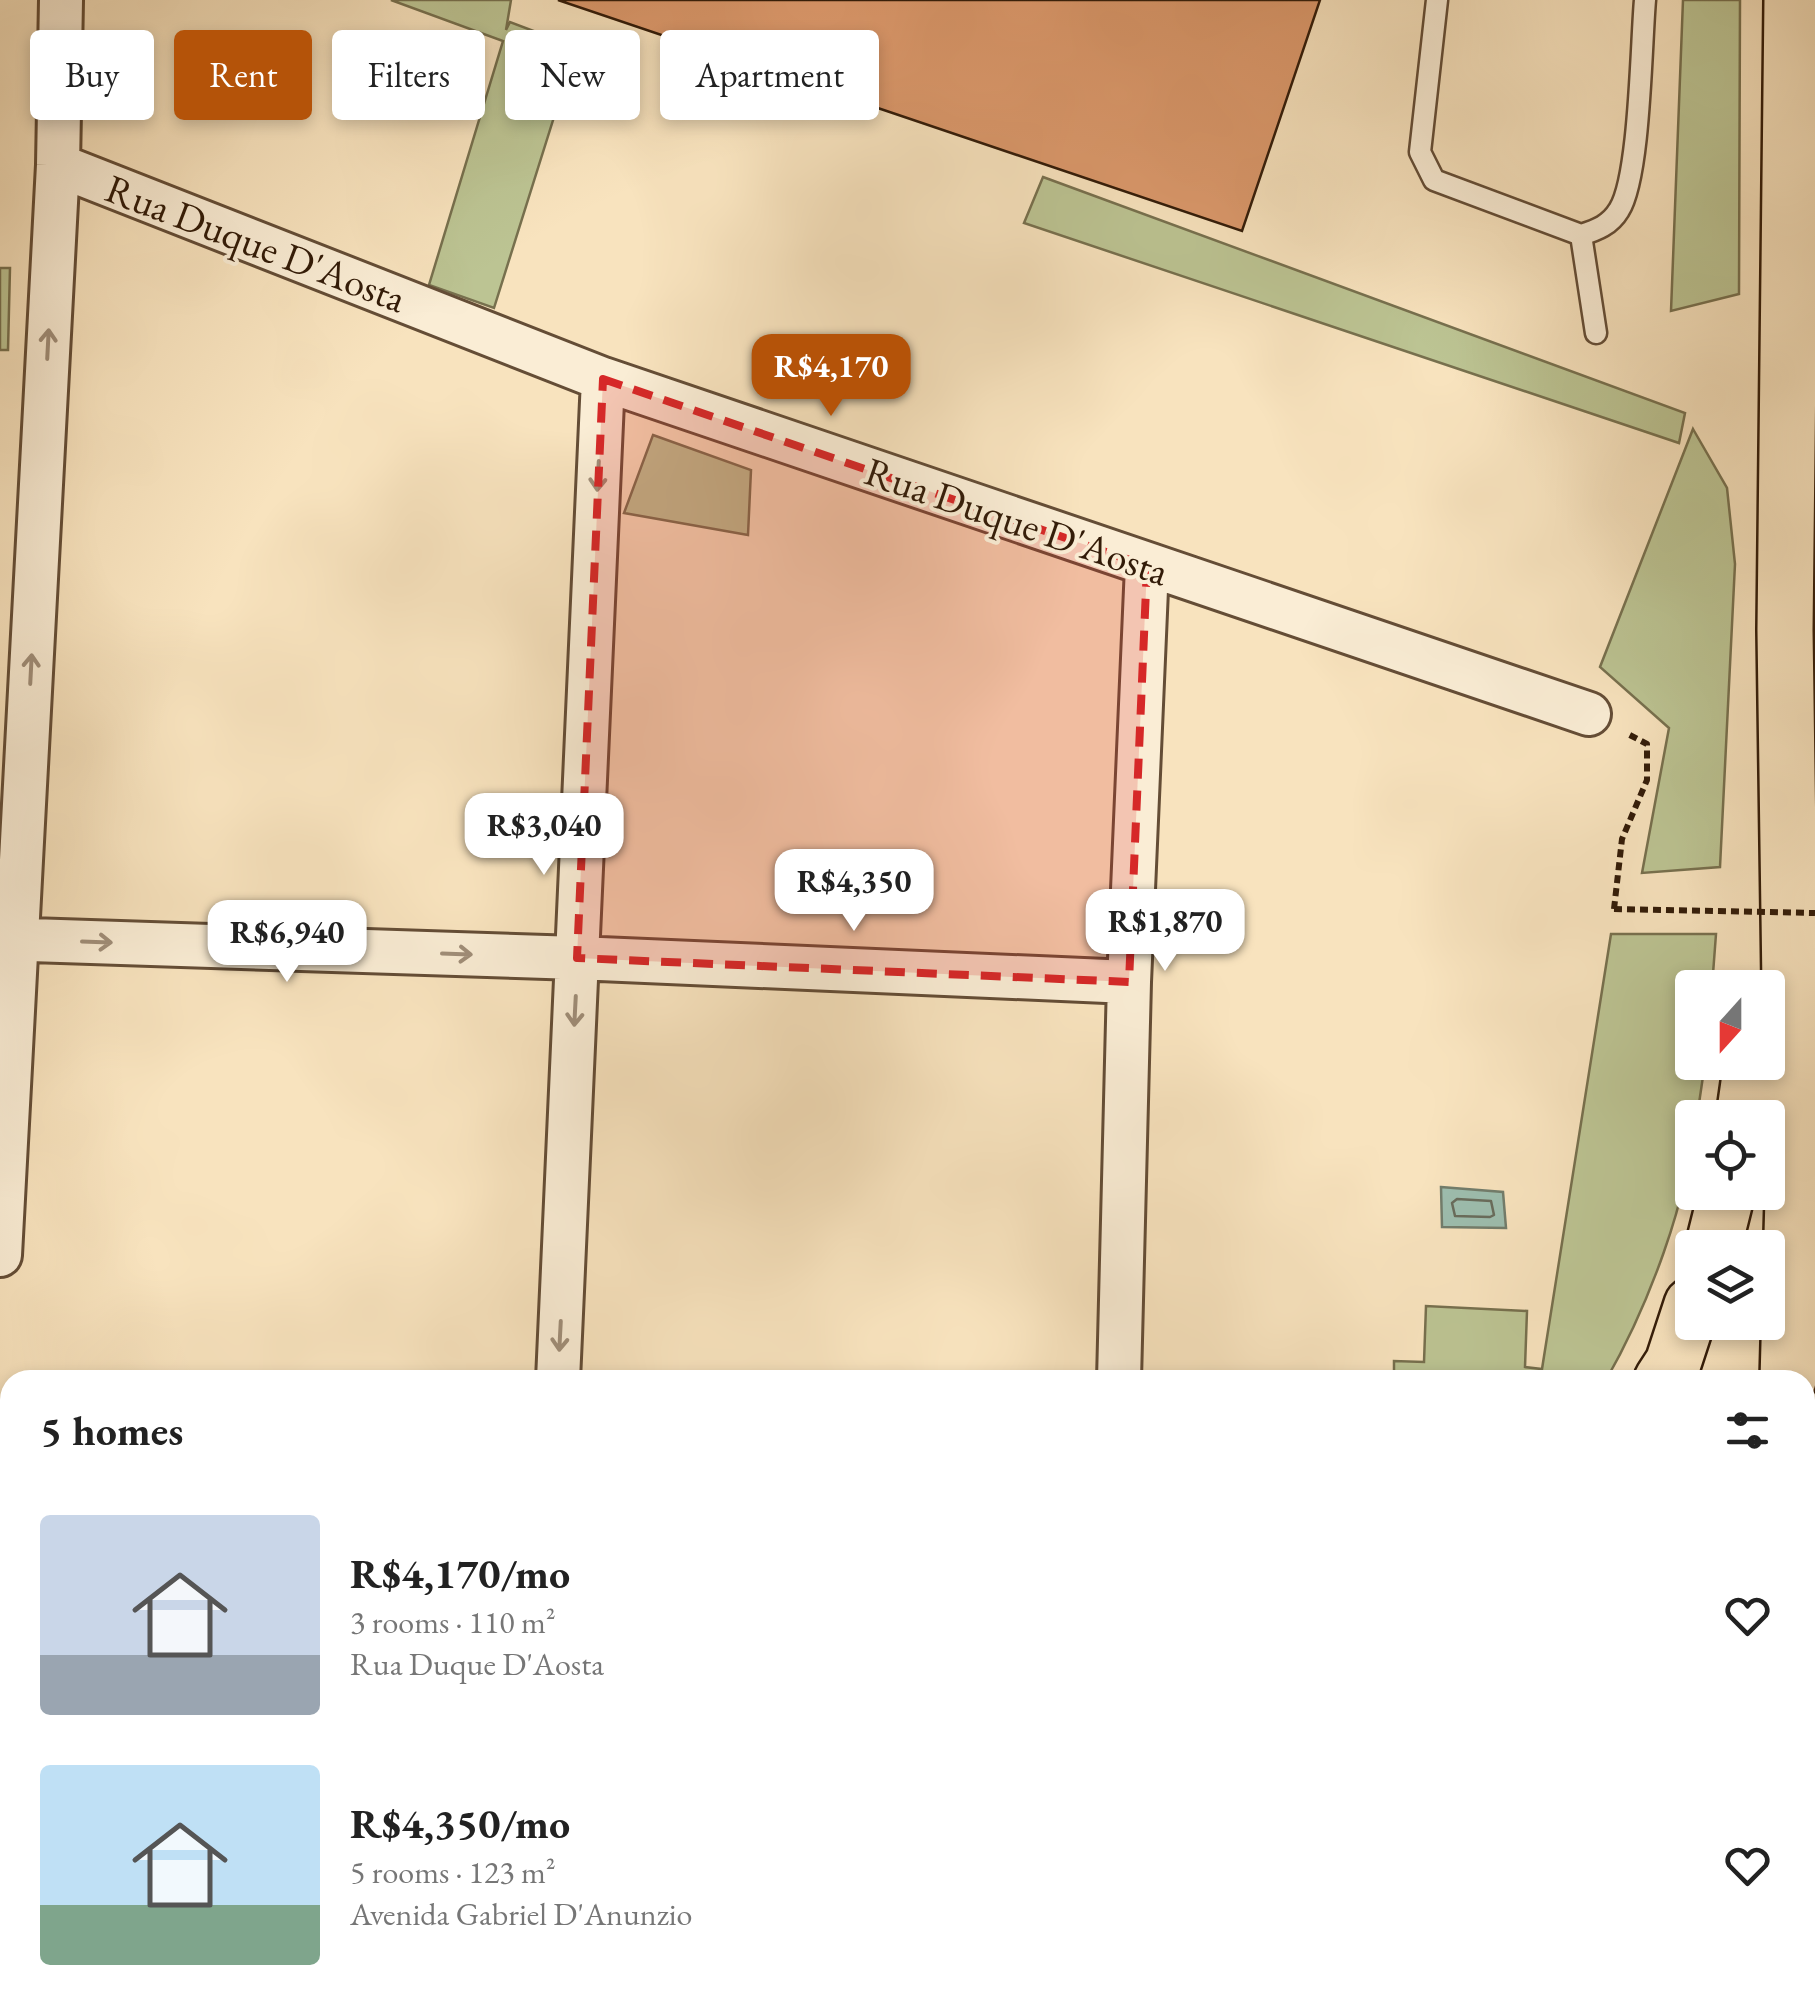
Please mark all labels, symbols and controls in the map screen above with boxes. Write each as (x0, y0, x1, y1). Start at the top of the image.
chip: Buy (30, 30, 154, 120)
chip: Rent (174, 30, 312, 120)
chip: Filters (332, 30, 485, 120)
chip: New (505, 30, 640, 120)
chip: Apartment (660, 30, 879, 120)
street label: Rua Duque D'Aosta (98, 162, 414, 324)
one-way arrow (39, 329, 58, 361)
pin: R$4,170 (739, 334, 923, 419)
text: R$4,170 (774, 345, 888, 387)
street label: Rua Duque D'Aosta (858, 445, 1176, 597)
one-way arrow (589, 460, 608, 492)
one-way arrow (22, 653, 41, 685)
pin: R$3,040 (452, 793, 636, 878)
text: R$3,040 (487, 804, 601, 846)
pin: R$4,350 (762, 849, 946, 934)
text: R$4,350 (797, 860, 911, 902)
pin: R$1,870 (1073, 889, 1257, 974)
pin: R$6,940 (195, 900, 379, 985)
text: R$1,870 (1108, 900, 1222, 942)
text: R$6,940 (230, 911, 344, 953)
one-way arrow (81, 933, 113, 952)
one-way arrow (441, 945, 473, 964)
north arrow (1675, 970, 1785, 1080)
map controls (1675, 970, 1785, 1340)
one-way arrow (565, 994, 584, 1026)
button: locate (1675, 1100, 1785, 1210)
button: layers (1675, 1230, 1785, 1340)
one-way arrow (550, 1319, 569, 1351)
text: 5 homes (40, 1403, 183, 1458)
icon: filters (1720, 1403, 1775, 1458)
text: R$4,170/mo (350, 1546, 570, 1601)
icon: home (120, 1555, 240, 1675)
icon: heart (1720, 1588, 1775, 1643)
text: 3 rooms · 110 m² (350, 1601, 556, 1643)
text: Rua Duque D'Aosta (350, 1643, 604, 1685)
text: R$4,350/mo (350, 1796, 570, 1851)
icon: home (120, 1805, 240, 1925)
icon: heart (1720, 1838, 1775, 1893)
text: 5 rooms · 123 m² (350, 1851, 556, 1893)
text: Avenida Gabriel D'Anunzio (350, 1893, 692, 1935)

